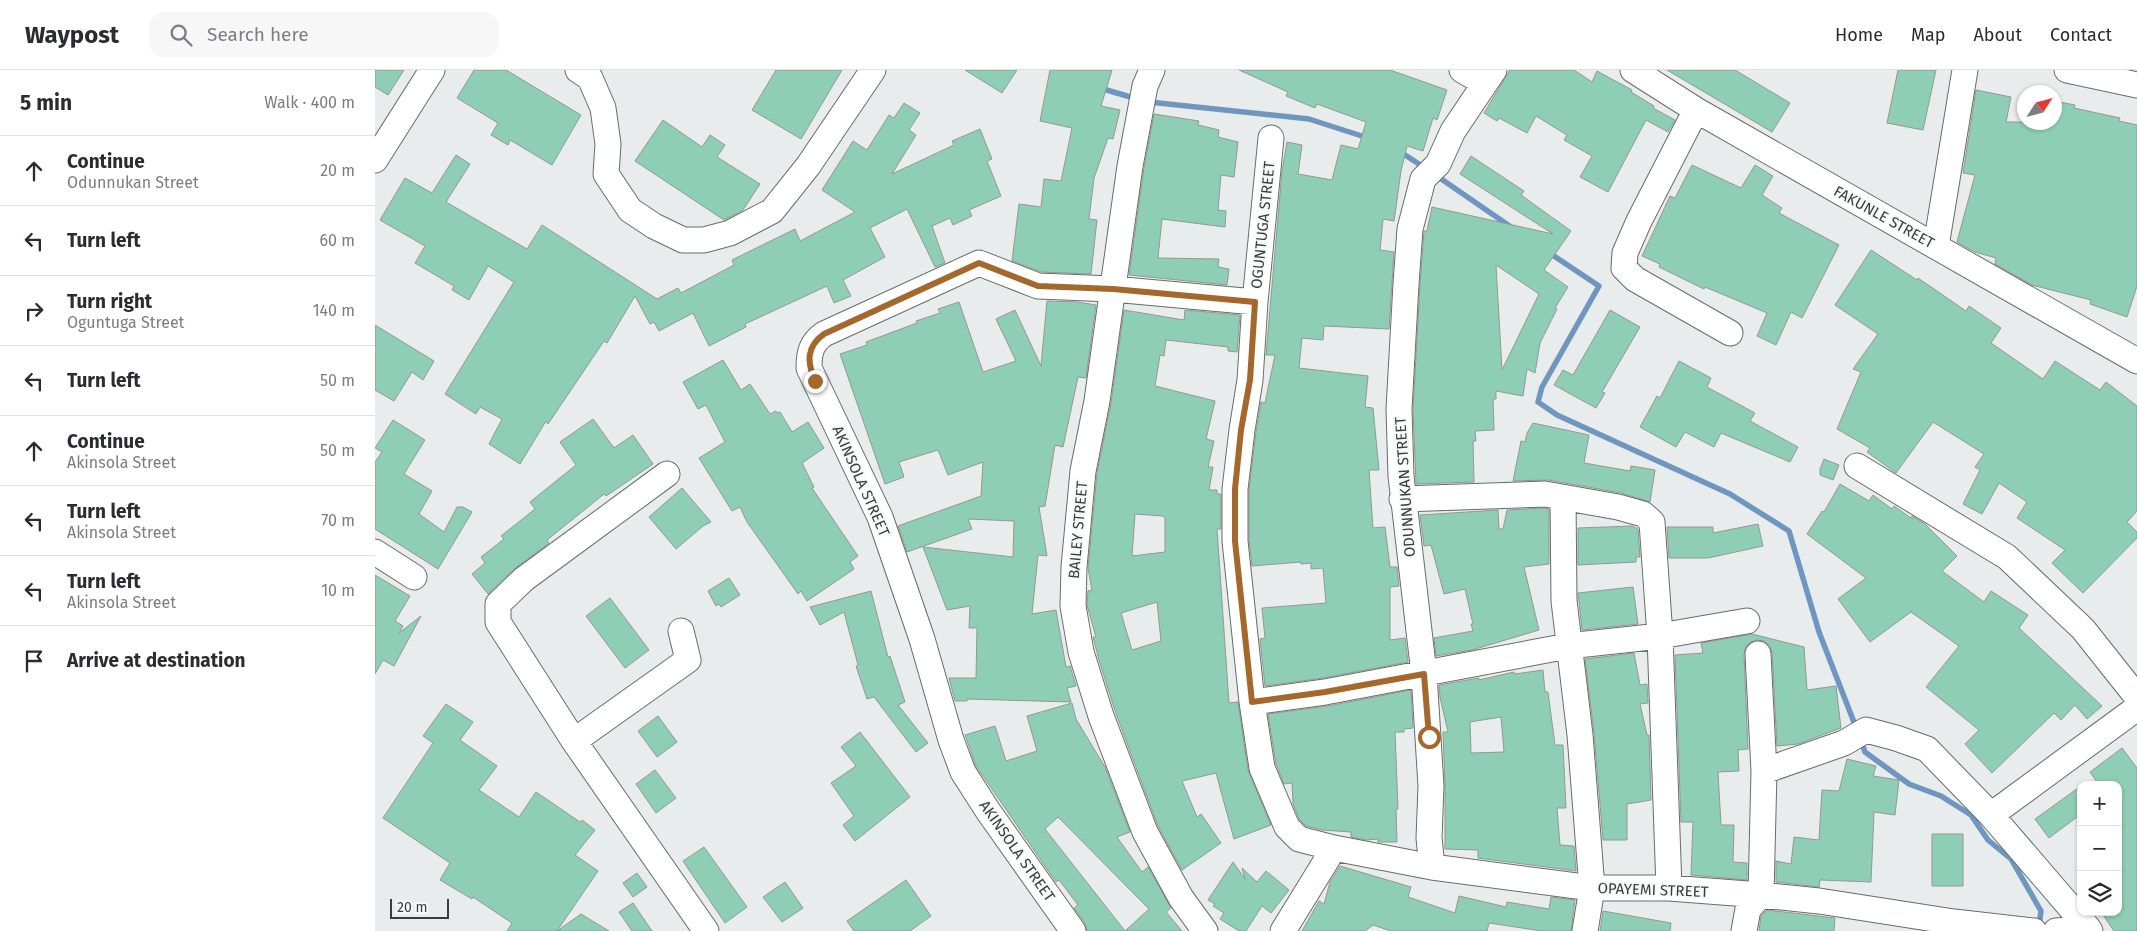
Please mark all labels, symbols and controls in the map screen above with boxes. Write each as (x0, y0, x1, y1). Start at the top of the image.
search box (149, 12, 499, 57)
text: Waypost (25, 21, 119, 49)
icon: search (167, 21, 195, 49)
text: Search here (207, 23, 309, 46)
text: Home (1835, 24, 1883, 46)
text: Map (1911, 24, 1945, 46)
text: About (1973, 24, 2022, 46)
text: Contact (2050, 24, 2112, 46)
north arrow (2017, 85, 2062, 130)
text: 5 min (20, 90, 72, 116)
text: Walk · 400 m (264, 93, 355, 112)
text: Continue (67, 150, 145, 173)
icon: ahead (20, 157, 48, 185)
street label: OGUNTUGA STREET (1247, 160, 1279, 290)
text: 20 m (320, 161, 355, 180)
text: Odunnukan Street (67, 173, 199, 192)
street label: FAKUNLE STREET (1831, 182, 1938, 252)
icon: left (20, 227, 48, 255)
text: Turn left (67, 229, 141, 252)
text: 60 m (320, 231, 355, 250)
text: Turn right (67, 290, 152, 313)
icon: right (20, 297, 48, 325)
text: 140 m (313, 301, 355, 320)
text: Oguntuga Street (67, 313, 184, 332)
icon: left (20, 367, 48, 395)
text: Turn left (67, 369, 141, 392)
route end (804, 370, 827, 393)
text: 50 m (320, 371, 355, 390)
street label: ODUNNUKAN STREET (1391, 416, 1419, 558)
street label: AKINSOLA STREET (829, 423, 894, 539)
text: Continue (67, 430, 145, 453)
icon: ahead (20, 437, 48, 465)
text: 50 m (320, 441, 355, 460)
text: Akinsola Street (67, 453, 176, 472)
street label: BAILEY STREET (1065, 480, 1091, 580)
text: Turn left (67, 500, 141, 523)
icon: left (20, 507, 48, 535)
text: 70 m (321, 511, 355, 530)
text: Akinsola Street (67, 523, 176, 542)
text: Turn left (67, 570, 141, 593)
icon: left (20, 577, 48, 605)
text: 10 m (321, 581, 355, 600)
text: Akinsola Street (67, 593, 176, 612)
icon: arrive (20, 647, 48, 675)
text: Arrive at destination (67, 649, 246, 672)
route start (1418, 726, 1441, 749)
map controls (2077, 781, 2122, 916)
button: + (2077, 781, 2122, 826)
street label: AKINSOLA STREET (975, 797, 1059, 905)
button: − (2077, 826, 2122, 871)
button: layers (2077, 871, 2122, 916)
street label: OPAYEMI STREET (1597, 879, 1709, 901)
scale bar (390, 896, 449, 919)
text: 20 m (397, 899, 427, 916)

